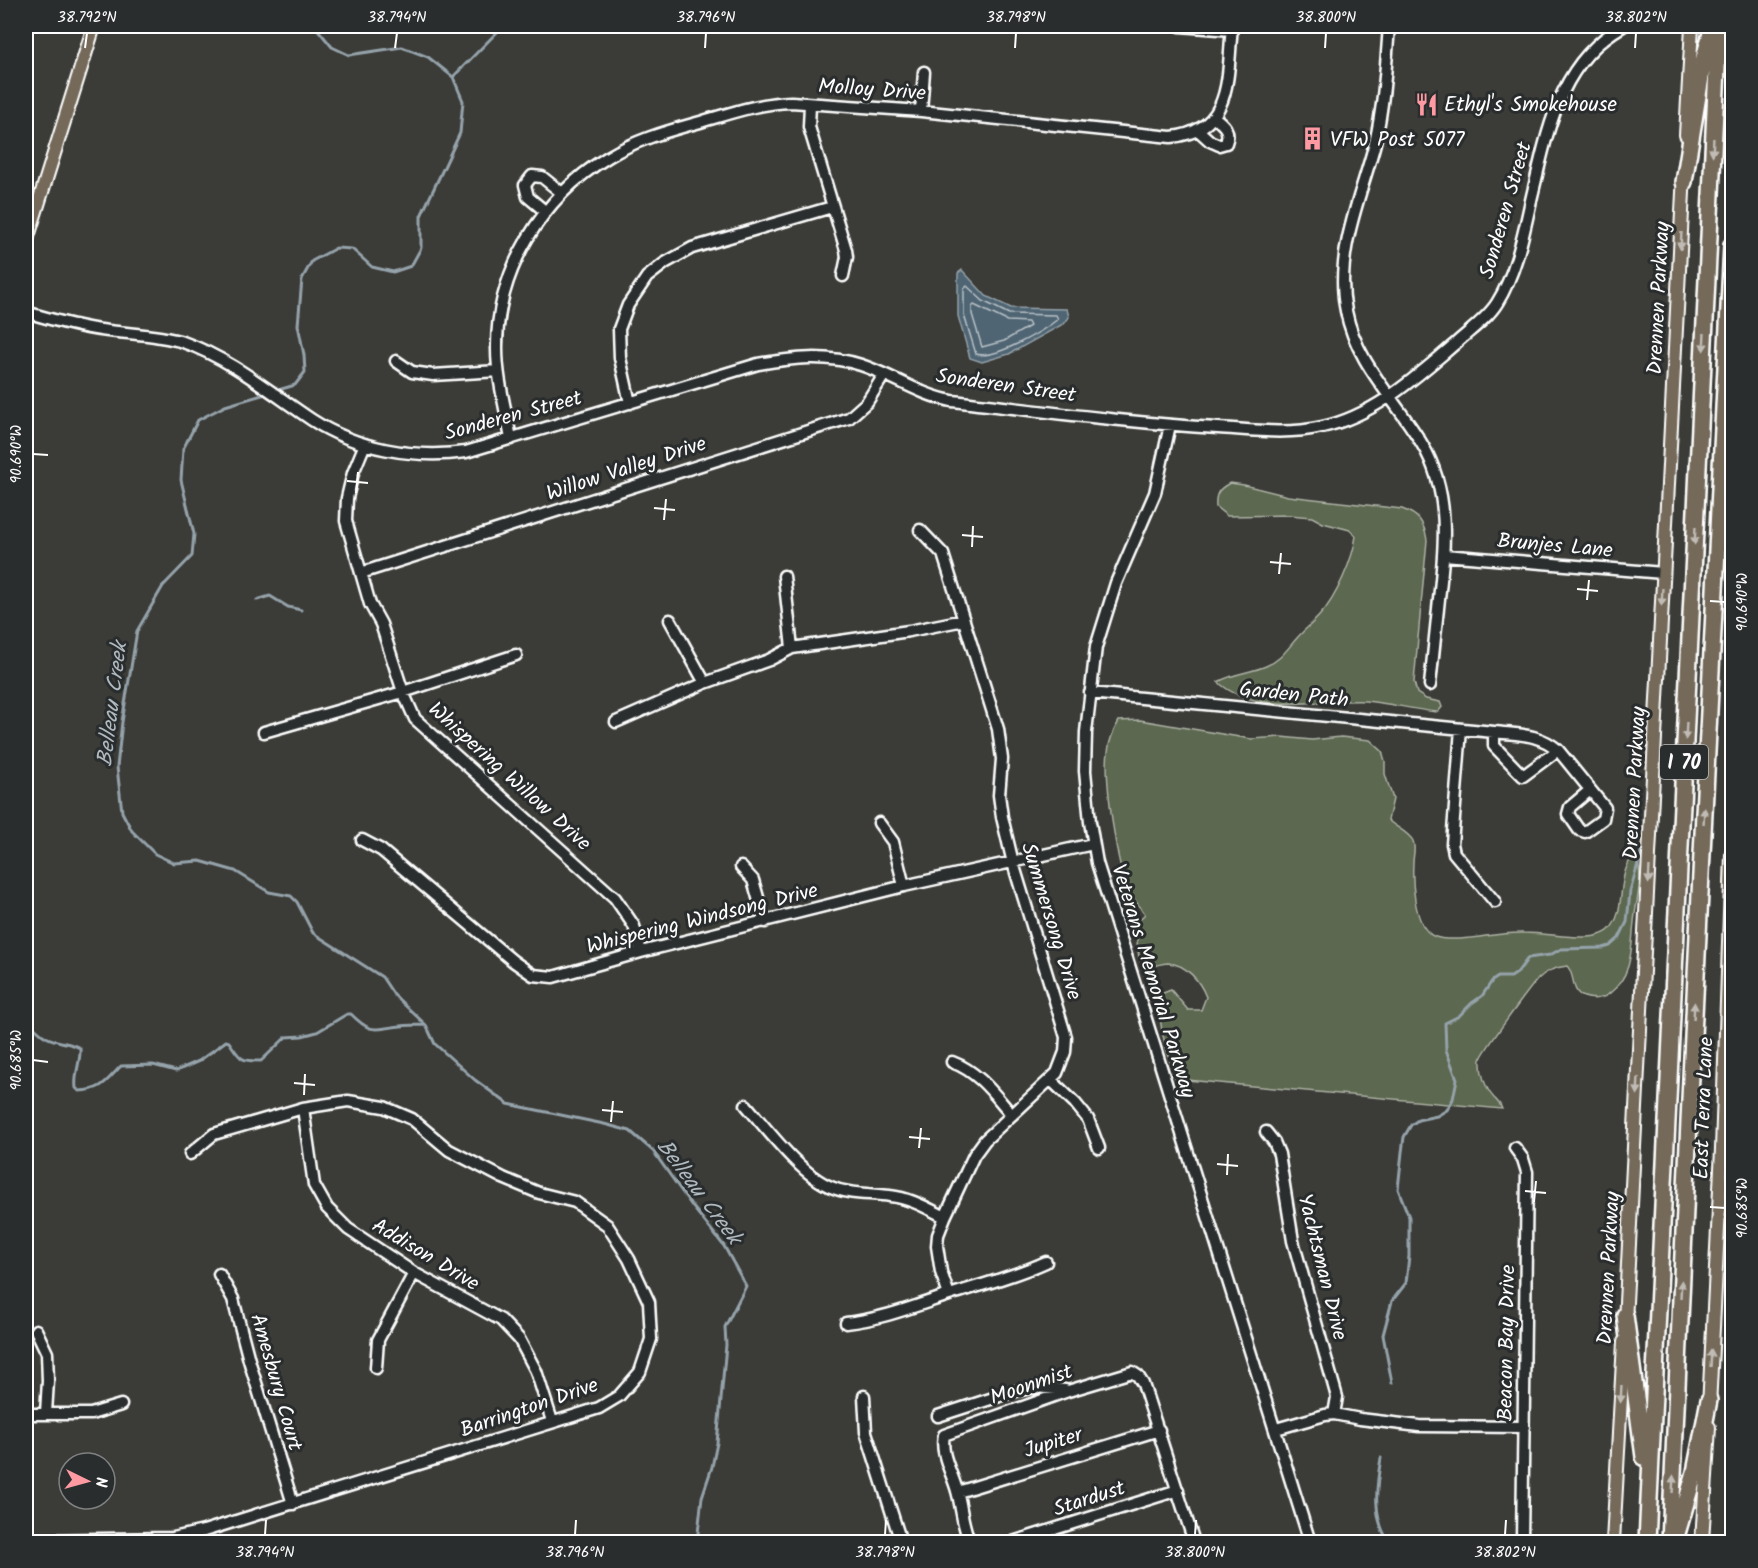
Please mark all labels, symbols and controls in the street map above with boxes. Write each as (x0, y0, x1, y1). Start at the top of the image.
text: 38.792°N (57, 6, 117, 30)
text: 38.794°N (368, 6, 426, 30)
text: 38.796°N (677, 6, 735, 30)
text: 38.798°N (986, 6, 1046, 30)
text: 38.800°N (1296, 6, 1356, 30)
text: 38.802°N (1605, 6, 1667, 30)
street label: Molloy Drive (817, 70, 927, 111)
place label: Ethyl's Smokehouse (1444, 89, 1618, 122)
restaurant icon: Ethyl's Smokehouse (1413, 91, 1439, 117)
place label: VFW Post 5077 (1330, 124, 1466, 157)
building icon: VFW Post 5077 (1299, 126, 1325, 152)
street label: Sonderen Street (1471, 137, 1542, 283)
one-way arrow (1709, 137, 1718, 156)
street label: Drennen Parkway (1639, 221, 1680, 375)
one-way arrow (1676, 231, 1685, 250)
one-way arrow (1700, 332, 1709, 351)
street label: Sonderen Street (934, 360, 1079, 413)
street label: Sonderen Street (441, 382, 587, 451)
text: 90.690°W (5, 425, 29, 483)
street label: Willow Valley Drive (542, 428, 711, 511)
street label: Brunjes Lane (1496, 525, 1614, 568)
one-way arrow (1691, 527, 1700, 546)
text: 90.690°W (1731, 573, 1755, 631)
one-way arrow (1658, 587, 1667, 606)
water label: Belleau Creek (89, 637, 139, 768)
street label: Garden Path (1238, 673, 1350, 718)
street label: Whispering Willow Drive (420, 695, 599, 860)
street label: Drennen Parkway (1615, 706, 1656, 860)
one-way arrow (1681, 722, 1690, 741)
road number: I 70 (1660, 745, 1708, 779)
one-way arrow (1699, 806, 1708, 825)
street label: Summersong Drive (1011, 839, 1090, 1005)
street label: Veterans Memorial Parkway (1101, 860, 1204, 1103)
one-way arrow (1644, 866, 1653, 885)
street label: Whispering Windsong Drive (583, 875, 822, 964)
one-way arrow (1689, 1001, 1698, 1020)
text: 90.685°W (5, 1029, 29, 1090)
street label: East Terra Lane (1686, 1036, 1723, 1180)
one-way arrow (1633, 1077, 1642, 1096)
water label: Belleau Creek (646, 1132, 752, 1256)
text: 90.685°W (1731, 1177, 1755, 1238)
street label: Yachtsman Drive (1287, 1191, 1356, 1344)
street label: Drennen Parkway (1589, 1191, 1630, 1345)
street label: Addison Drive (365, 1210, 486, 1301)
street label: Beacon Bay Drive (1490, 1264, 1525, 1422)
one-way arrow (1677, 1280, 1686, 1299)
street label: Amesbury Court (240, 1310, 311, 1456)
one-way arrow (1706, 1349, 1715, 1368)
street label: Moonmist (986, 1356, 1078, 1415)
street label: Barrington Drive (456, 1369, 604, 1448)
one-way arrow (1617, 1384, 1626, 1403)
street label: Jupiter (1020, 1419, 1088, 1468)
north arrow (57, 1451, 117, 1511)
street label: Stardust (1049, 1472, 1130, 1527)
one-way arrow (1668, 1475, 1677, 1494)
text: N (88, 1476, 113, 1488)
text: 38.794°N (236, 1541, 294, 1565)
text: 38.796°N (546, 1541, 604, 1565)
text: 38.798°N (855, 1541, 915, 1565)
text: 38.800°N (1165, 1541, 1225, 1565)
text: 38.802°N (1474, 1541, 1536, 1565)

